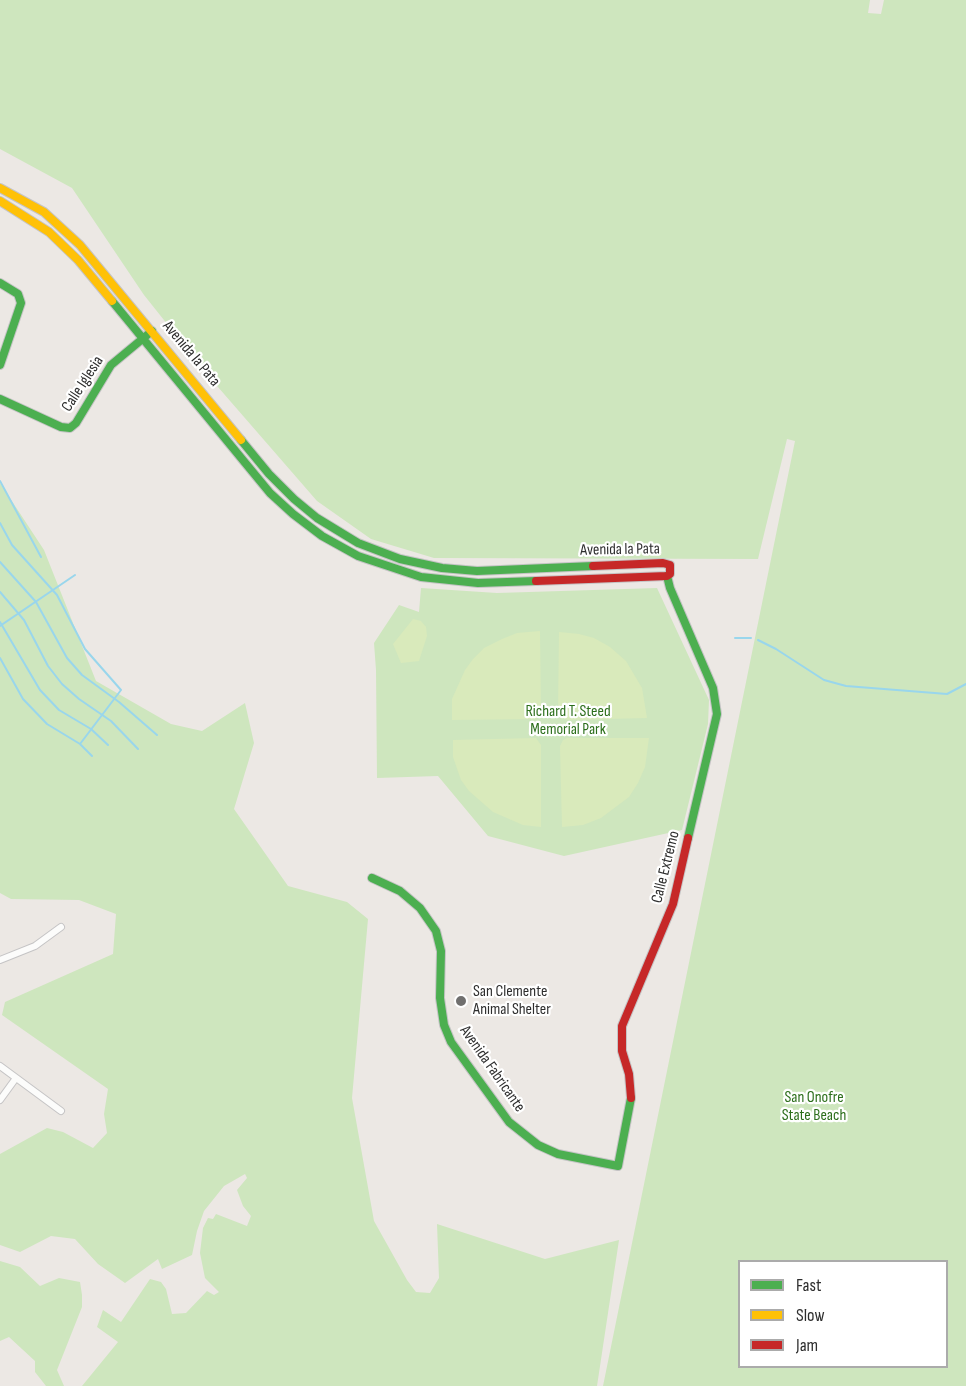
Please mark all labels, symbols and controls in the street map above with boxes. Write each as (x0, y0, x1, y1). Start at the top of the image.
street label: Avenida la Pata (158, 317, 224, 391)
street label: Calle Iglesia (58, 353, 108, 415)
street label: Avenida la Pata (580, 540, 660, 560)
park label: Richard T. Steed Memorial Park (525, 702, 611, 740)
street label: Calle Extremo (648, 829, 684, 905)
place label: San Clemente Animal Shelter (473, 982, 551, 1020)
marker: San Clemente Animal Shelter (454, 994, 468, 1008)
street label: Avenida Fabricante (455, 1022, 529, 1116)
park label: San Onofre State Beach (782, 1088, 846, 1126)
legend (738, 1260, 948, 1368)
text: Fast (796, 1275, 821, 1296)
text: Slow (796, 1305, 825, 1326)
text: Jam (796, 1335, 818, 1356)

